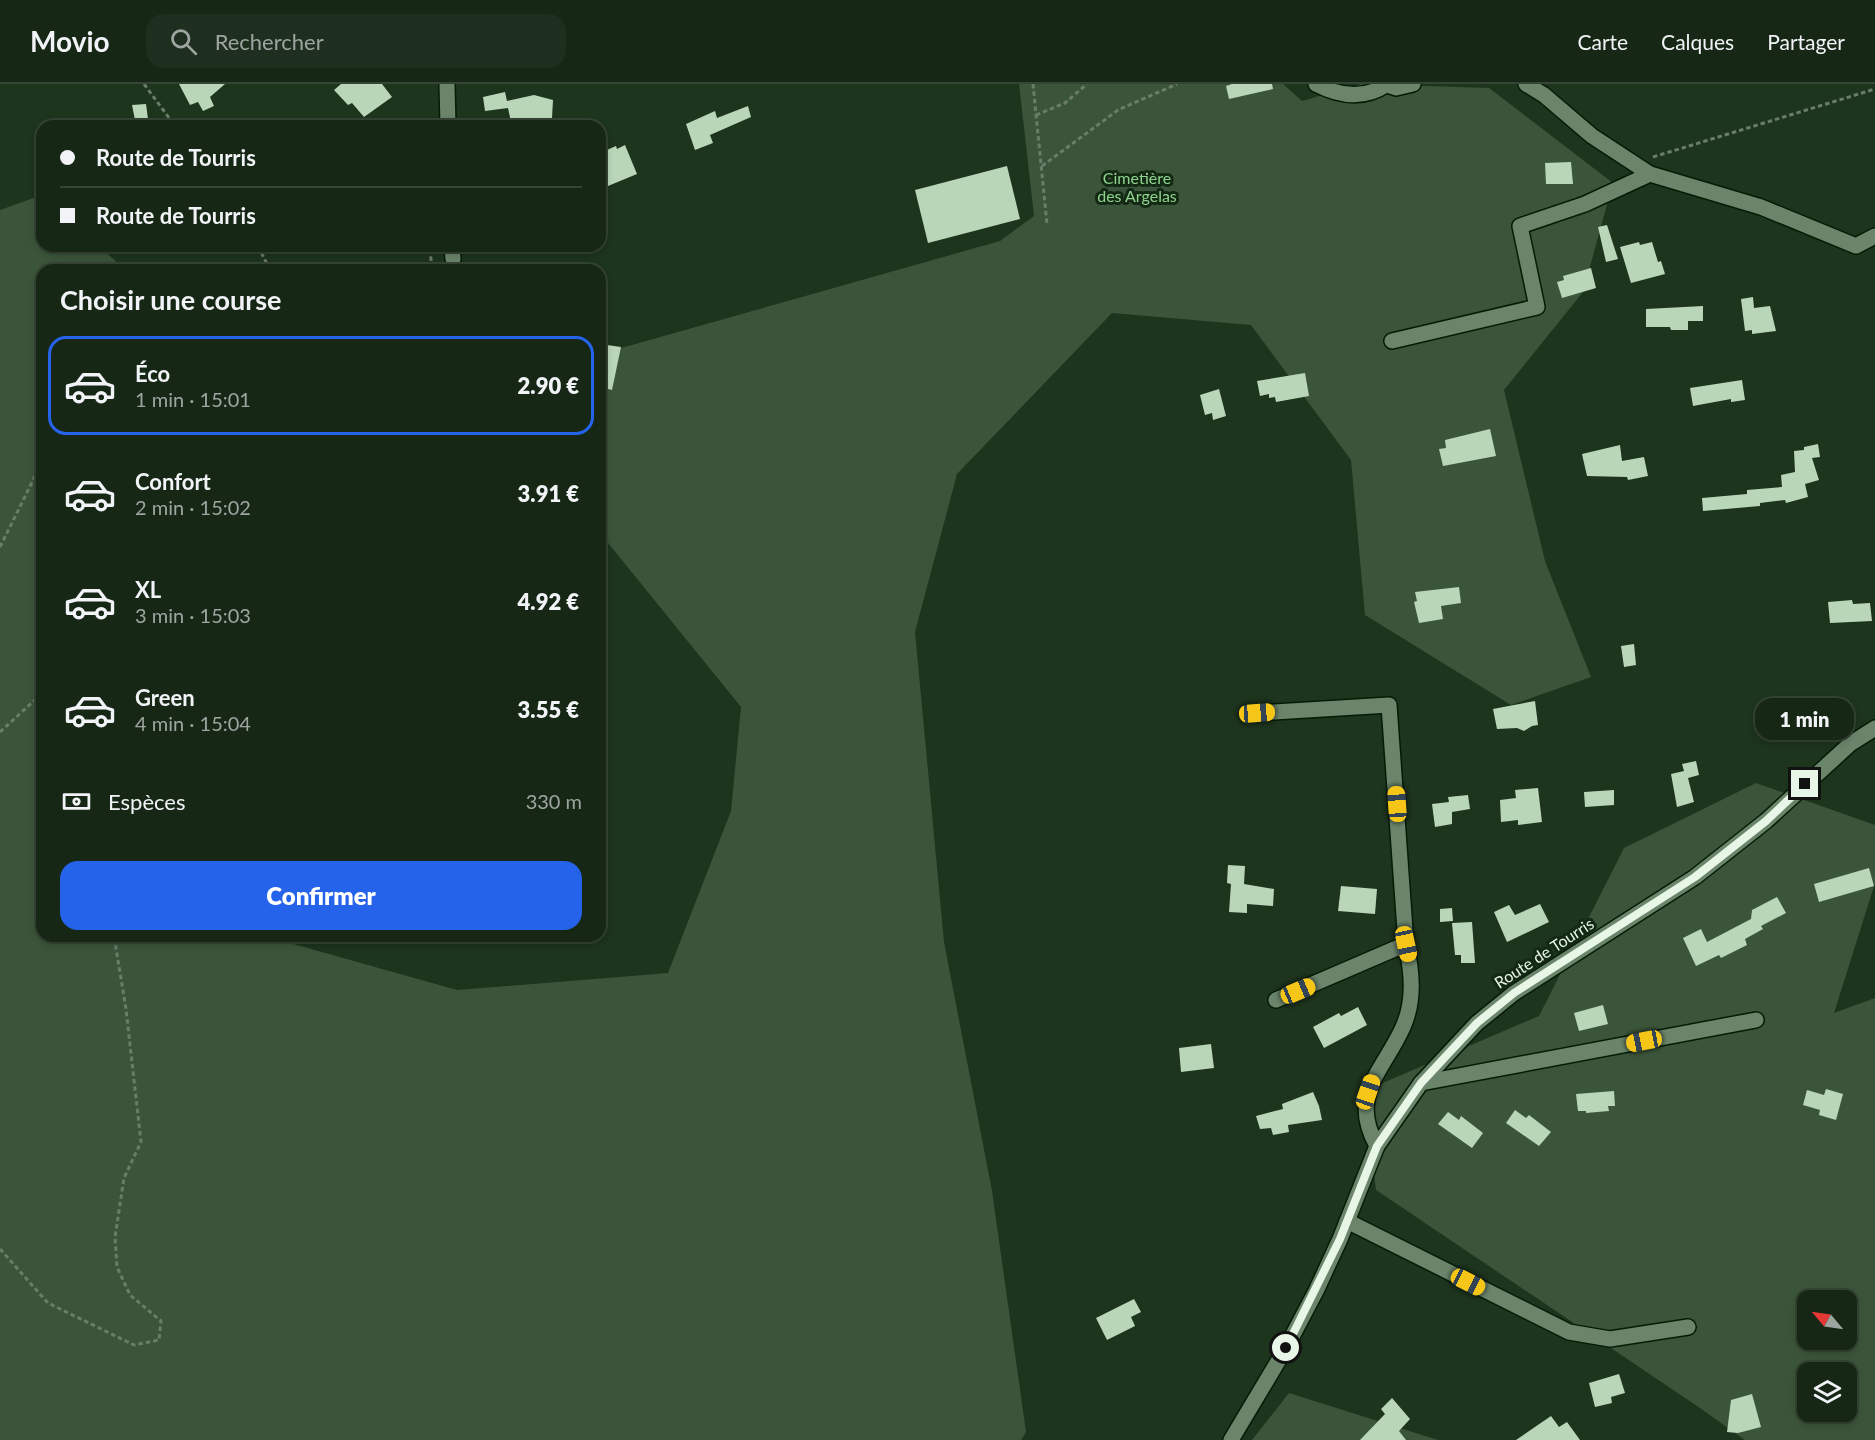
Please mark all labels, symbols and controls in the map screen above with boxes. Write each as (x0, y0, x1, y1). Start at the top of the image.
search box (146, 14, 566, 68)
text: Movio (30, 24, 110, 58)
icon: search (167, 25, 200, 58)
text: Rechercher (215, 28, 324, 55)
text: Carte (1577, 29, 1628, 54)
text: Calques (1661, 29, 1734, 54)
text: Partager (1767, 29, 1845, 54)
text: Route de Tourris (96, 144, 256, 171)
park label: Cimetière des Argelas (1097, 168, 1177, 205)
text: Route de Tourris (96, 202, 256, 229)
text: Choisir une course (60, 283, 282, 316)
icon: car (63, 359, 117, 413)
text: Éco (135, 360, 170, 387)
text: 2.90 € (518, 372, 579, 399)
text: 1 min · 15:01 (135, 387, 251, 411)
icon: car (63, 467, 117, 521)
text: Confort (135, 468, 211, 495)
text: 3.91 € (518, 480, 579, 507)
text: 2 min · 15:02 (135, 495, 251, 519)
icon: car (63, 575, 117, 629)
text: XL (135, 576, 161, 603)
text: 4.92 € (518, 588, 579, 615)
text: 3 min · 15:03 (135, 603, 251, 627)
icon: car (63, 683, 117, 737)
text: Green (135, 684, 195, 711)
text: 3.55 € (518, 696, 579, 723)
callout: 1 min (1756, 697, 1854, 739)
car (1238, 703, 1276, 723)
text: 1 min (1780, 707, 1829, 731)
text: 4 min · 15:04 (135, 711, 251, 735)
route end (1791, 770, 1818, 797)
icon: cash (60, 785, 93, 818)
car (1387, 785, 1407, 823)
text: Espèces (108, 788, 185, 815)
text: 330 m (526, 789, 582, 813)
button: Confirmer (60, 861, 582, 930)
street label: Route de Tourris (1490, 913, 1597, 992)
car (1393, 925, 1419, 963)
car (1278, 976, 1318, 1006)
car (1625, 1029, 1663, 1053)
car (1354, 1072, 1382, 1112)
car (1448, 1266, 1488, 1298)
north arrow (1797, 1290, 1857, 1350)
map controls (1797, 1290, 1857, 1422)
route start (1272, 1334, 1299, 1361)
button: layers (1797, 1362, 1857, 1422)

